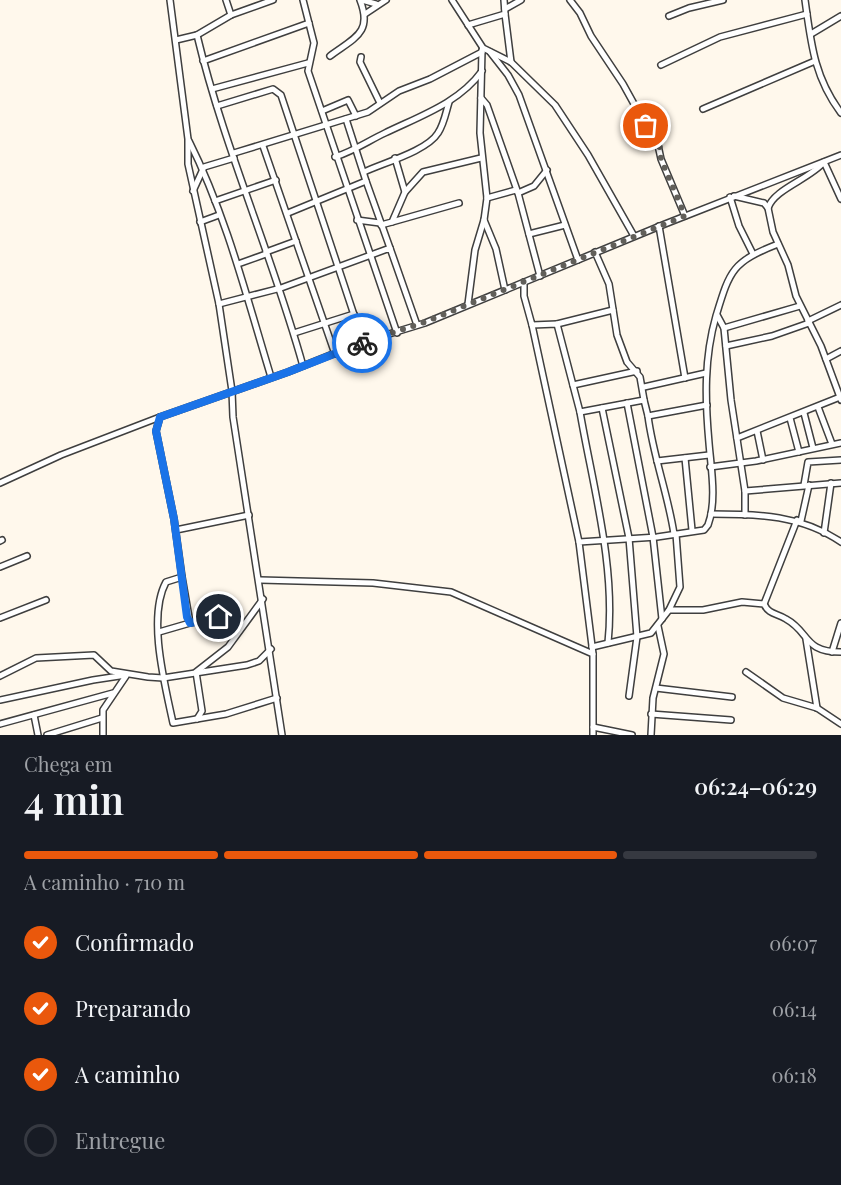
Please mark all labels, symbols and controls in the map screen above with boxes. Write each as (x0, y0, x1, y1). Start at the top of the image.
pin (620, 100, 671, 151)
icon: bag (629, 109, 662, 142)
courier (332, 313, 392, 373)
icon: bike (346, 327, 379, 360)
pin (193, 591, 244, 642)
icon: home (202, 600, 235, 633)
text: Chega em (24, 750, 113, 777)
text: 06:24–06:29 (694, 771, 817, 801)
text: 4 min (24, 773, 124, 825)
text: A caminho · 710 m (24, 868, 185, 895)
icon: check (24, 926, 57, 959)
text: Confirmado (75, 927, 194, 957)
text: 06:07 (769, 929, 817, 956)
icon: check (24, 992, 57, 1025)
text: Preparando (75, 993, 191, 1023)
text: 06:14 (772, 995, 817, 1022)
icon: check (24, 1058, 57, 1091)
text: A caminho (75, 1059, 180, 1089)
text: 06:18 (772, 1061, 817, 1088)
text: Entregue (75, 1125, 165, 1155)

